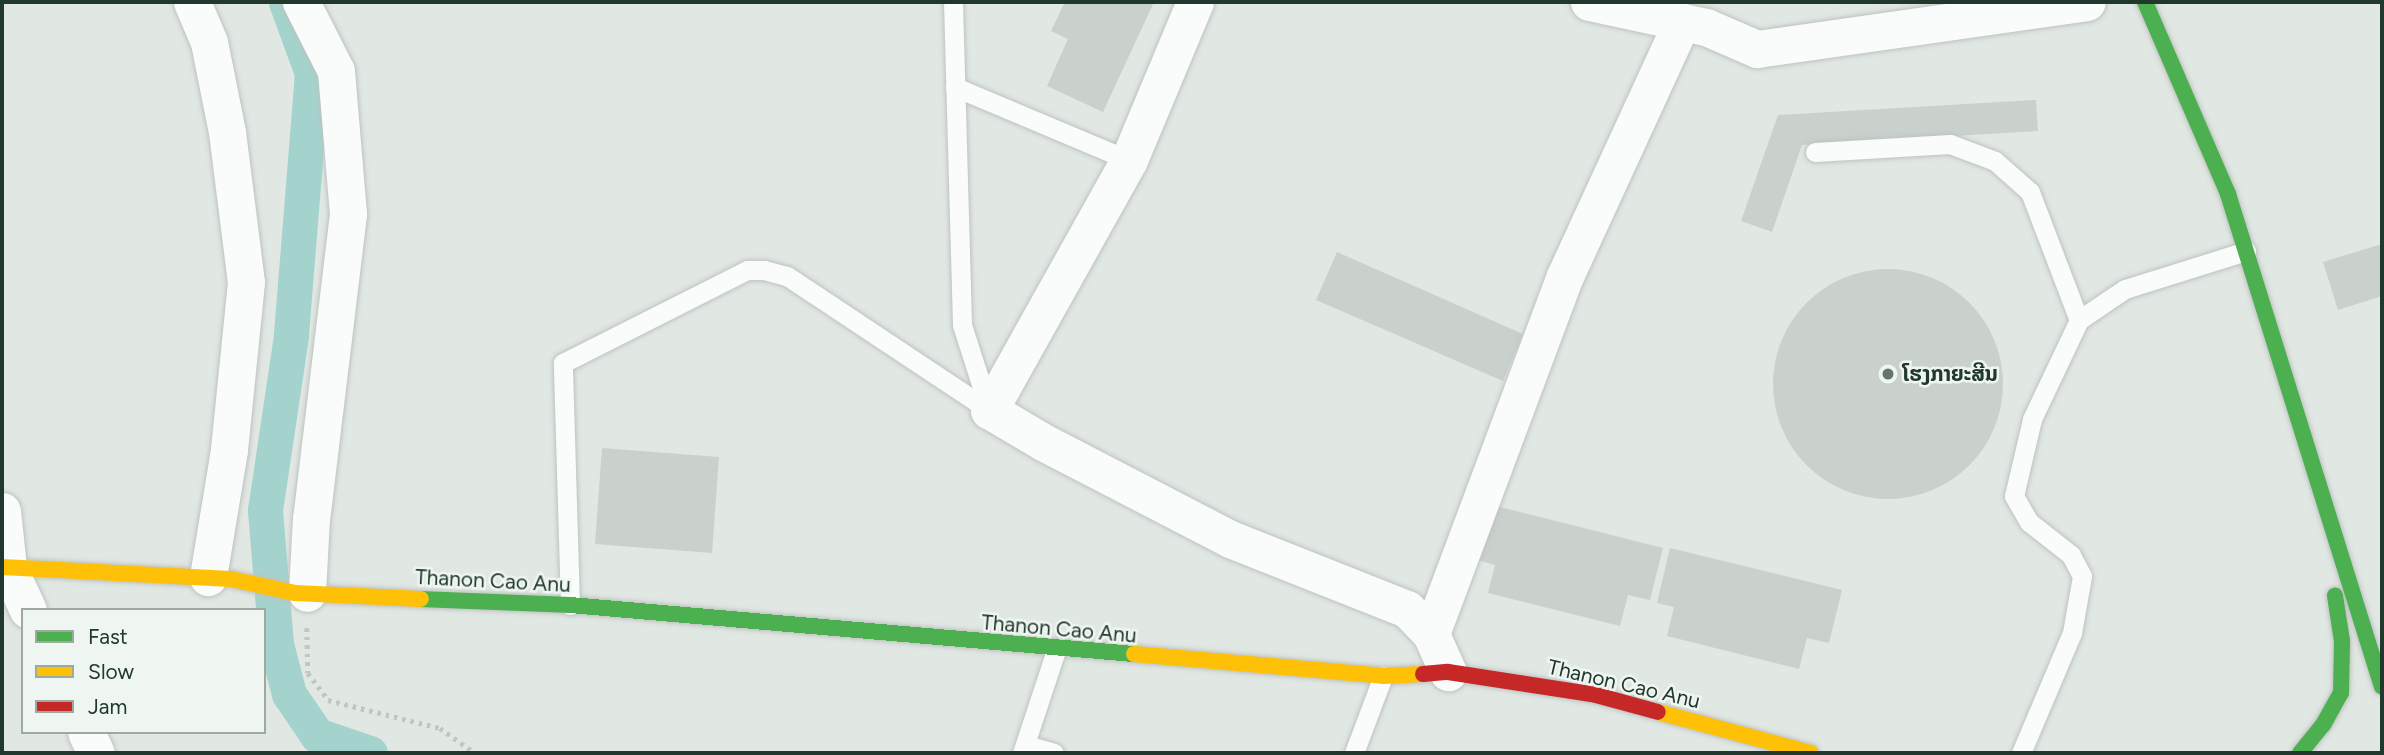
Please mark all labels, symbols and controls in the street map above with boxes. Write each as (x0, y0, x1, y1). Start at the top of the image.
place label: ໂຮງກາຍະສີນ (1902, 361, 1998, 387)
marker: ໂຮງກາຍະສີນ (1880, 366, 1896, 382)
street label: Thanon Cao Anu (415, 564, 571, 598)
legend (21, 608, 266, 734)
street label: Thanon Cao Anu (980, 610, 1138, 648)
text: Fast (88, 624, 128, 649)
street label: Thanon Cao Anu (1545, 654, 1703, 714)
text: Slow (88, 659, 134, 684)
text: Jam (88, 694, 127, 719)

